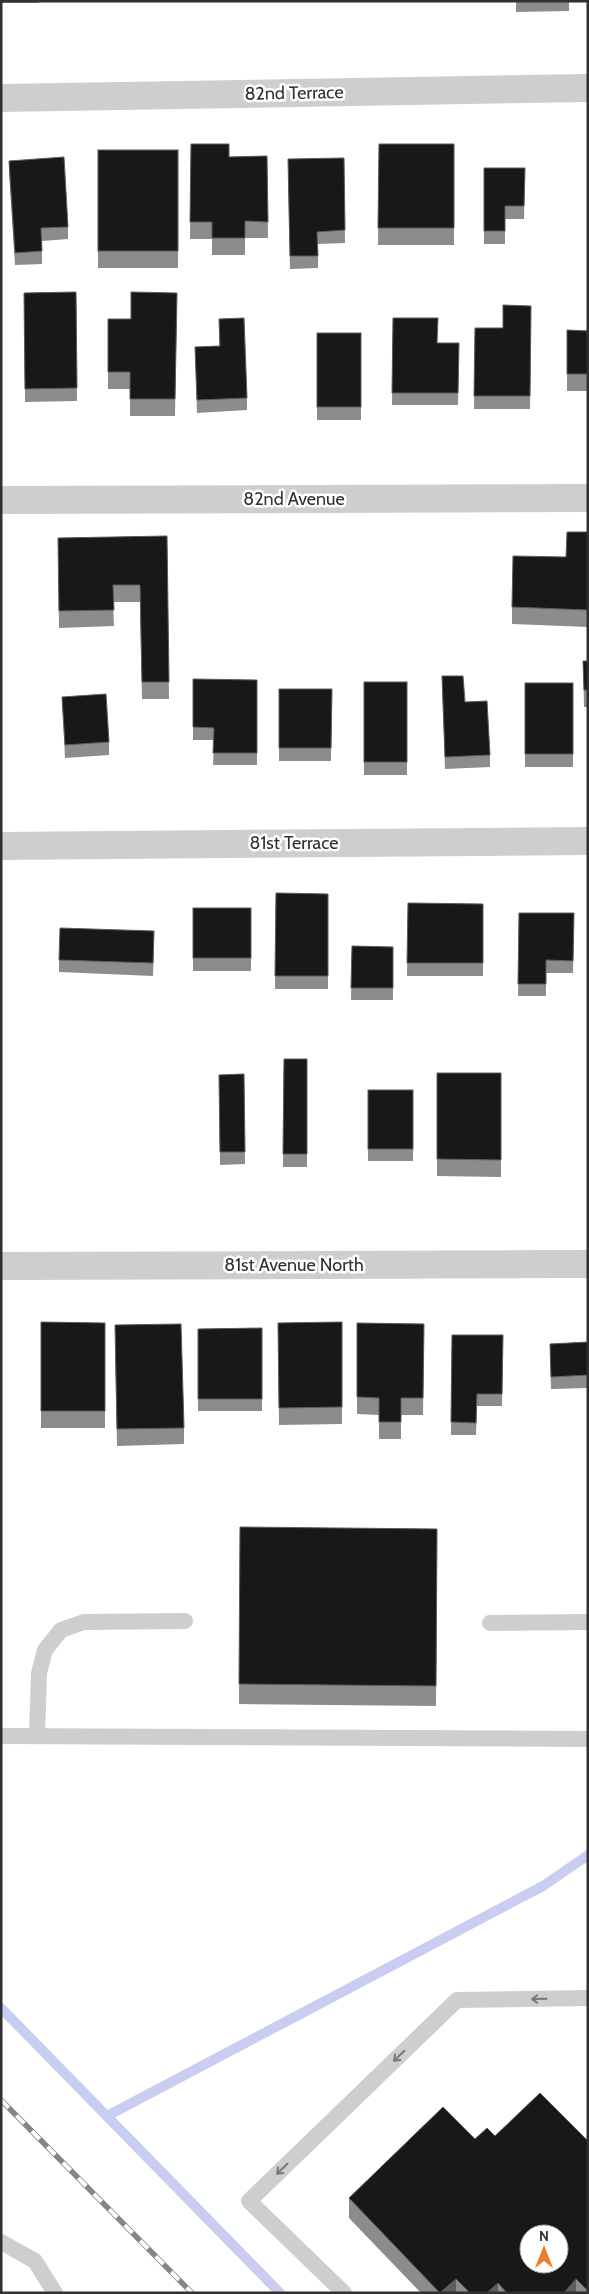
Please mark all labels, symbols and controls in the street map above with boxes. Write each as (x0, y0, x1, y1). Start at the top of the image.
street label: 82nd Terrace (244, 81, 344, 105)
street label: 82nd Avenue (243, 488, 345, 510)
street label: 81st Terrace (250, 832, 338, 854)
street label: 81st Avenue North (224, 1254, 364, 1276)
one-way arrow (531, 1994, 548, 2004)
one-way arrow (393, 2050, 405, 2062)
one-way arrow (276, 2163, 289, 2175)
north arrow (519, 2224, 569, 2274)
text: N (539, 2227, 549, 2245)

